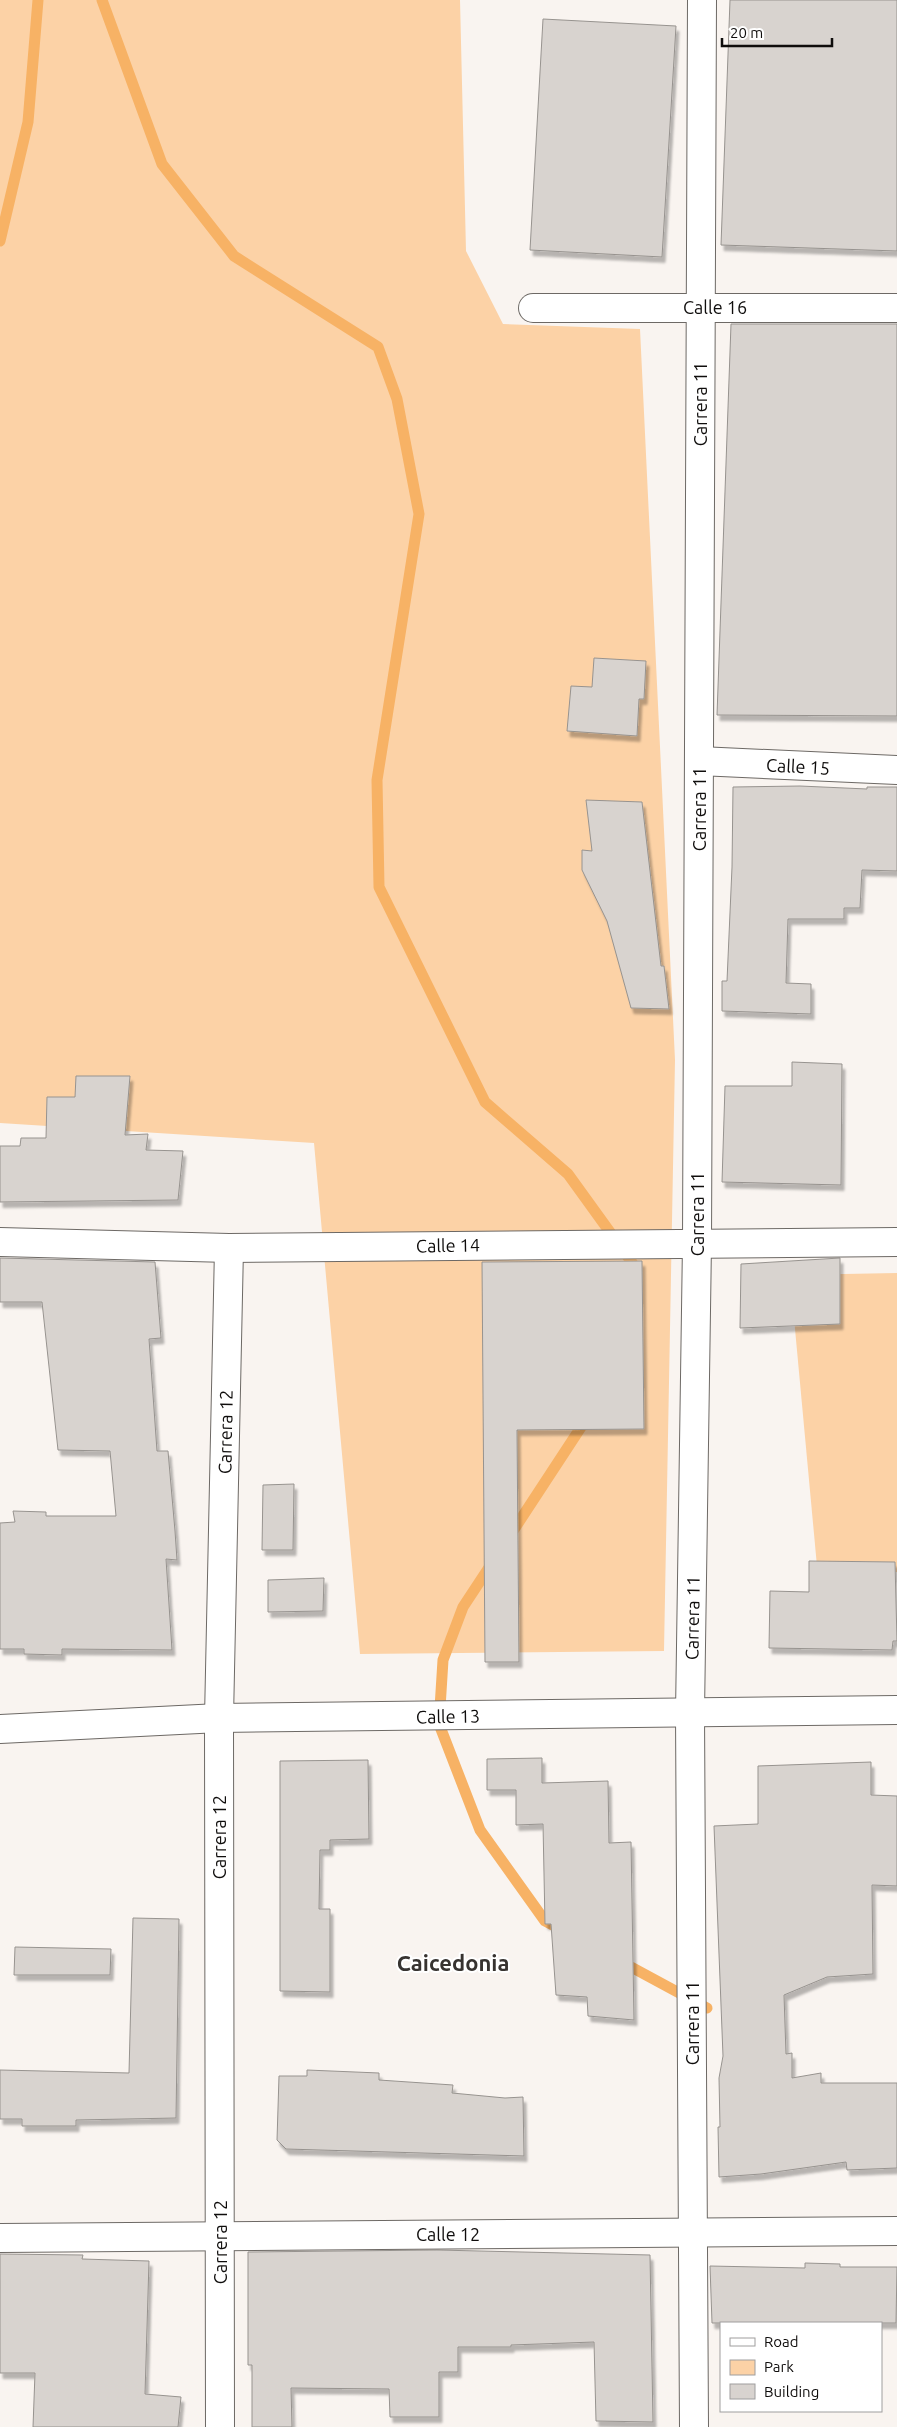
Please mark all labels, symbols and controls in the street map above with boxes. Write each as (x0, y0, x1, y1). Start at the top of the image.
scale bar (722, 15, 832, 47)
text: 20 m (730, 24, 763, 41)
street label: Calle 16 (683, 297, 747, 317)
street label: Carrera 11 (690, 362, 710, 446)
street label: Calle 15 (765, 754, 831, 778)
street label: Carrera 11 (689, 767, 709, 851)
street label: Carrera 11 (687, 1172, 707, 1256)
street label: Calle 14 (416, 1234, 480, 1256)
street label: Carrera 12 (214, 1390, 236, 1474)
street label: Carrera 11 (681, 1576, 703, 1660)
street label: Calle 13 (416, 1705, 480, 1727)
street label: Carrera 12 (209, 1795, 229, 1879)
district label: Caicedonia (397, 1950, 509, 1975)
street label: Carrera 11 (682, 1981, 702, 2065)
street label: Carrera 12 (210, 2200, 230, 2284)
street label: Calle 12 (416, 2224, 480, 2244)
legend (720, 2322, 882, 2412)
text: Road (764, 2333, 799, 2350)
text: Park (764, 2358, 794, 2375)
text: Building (764, 2383, 819, 2400)

